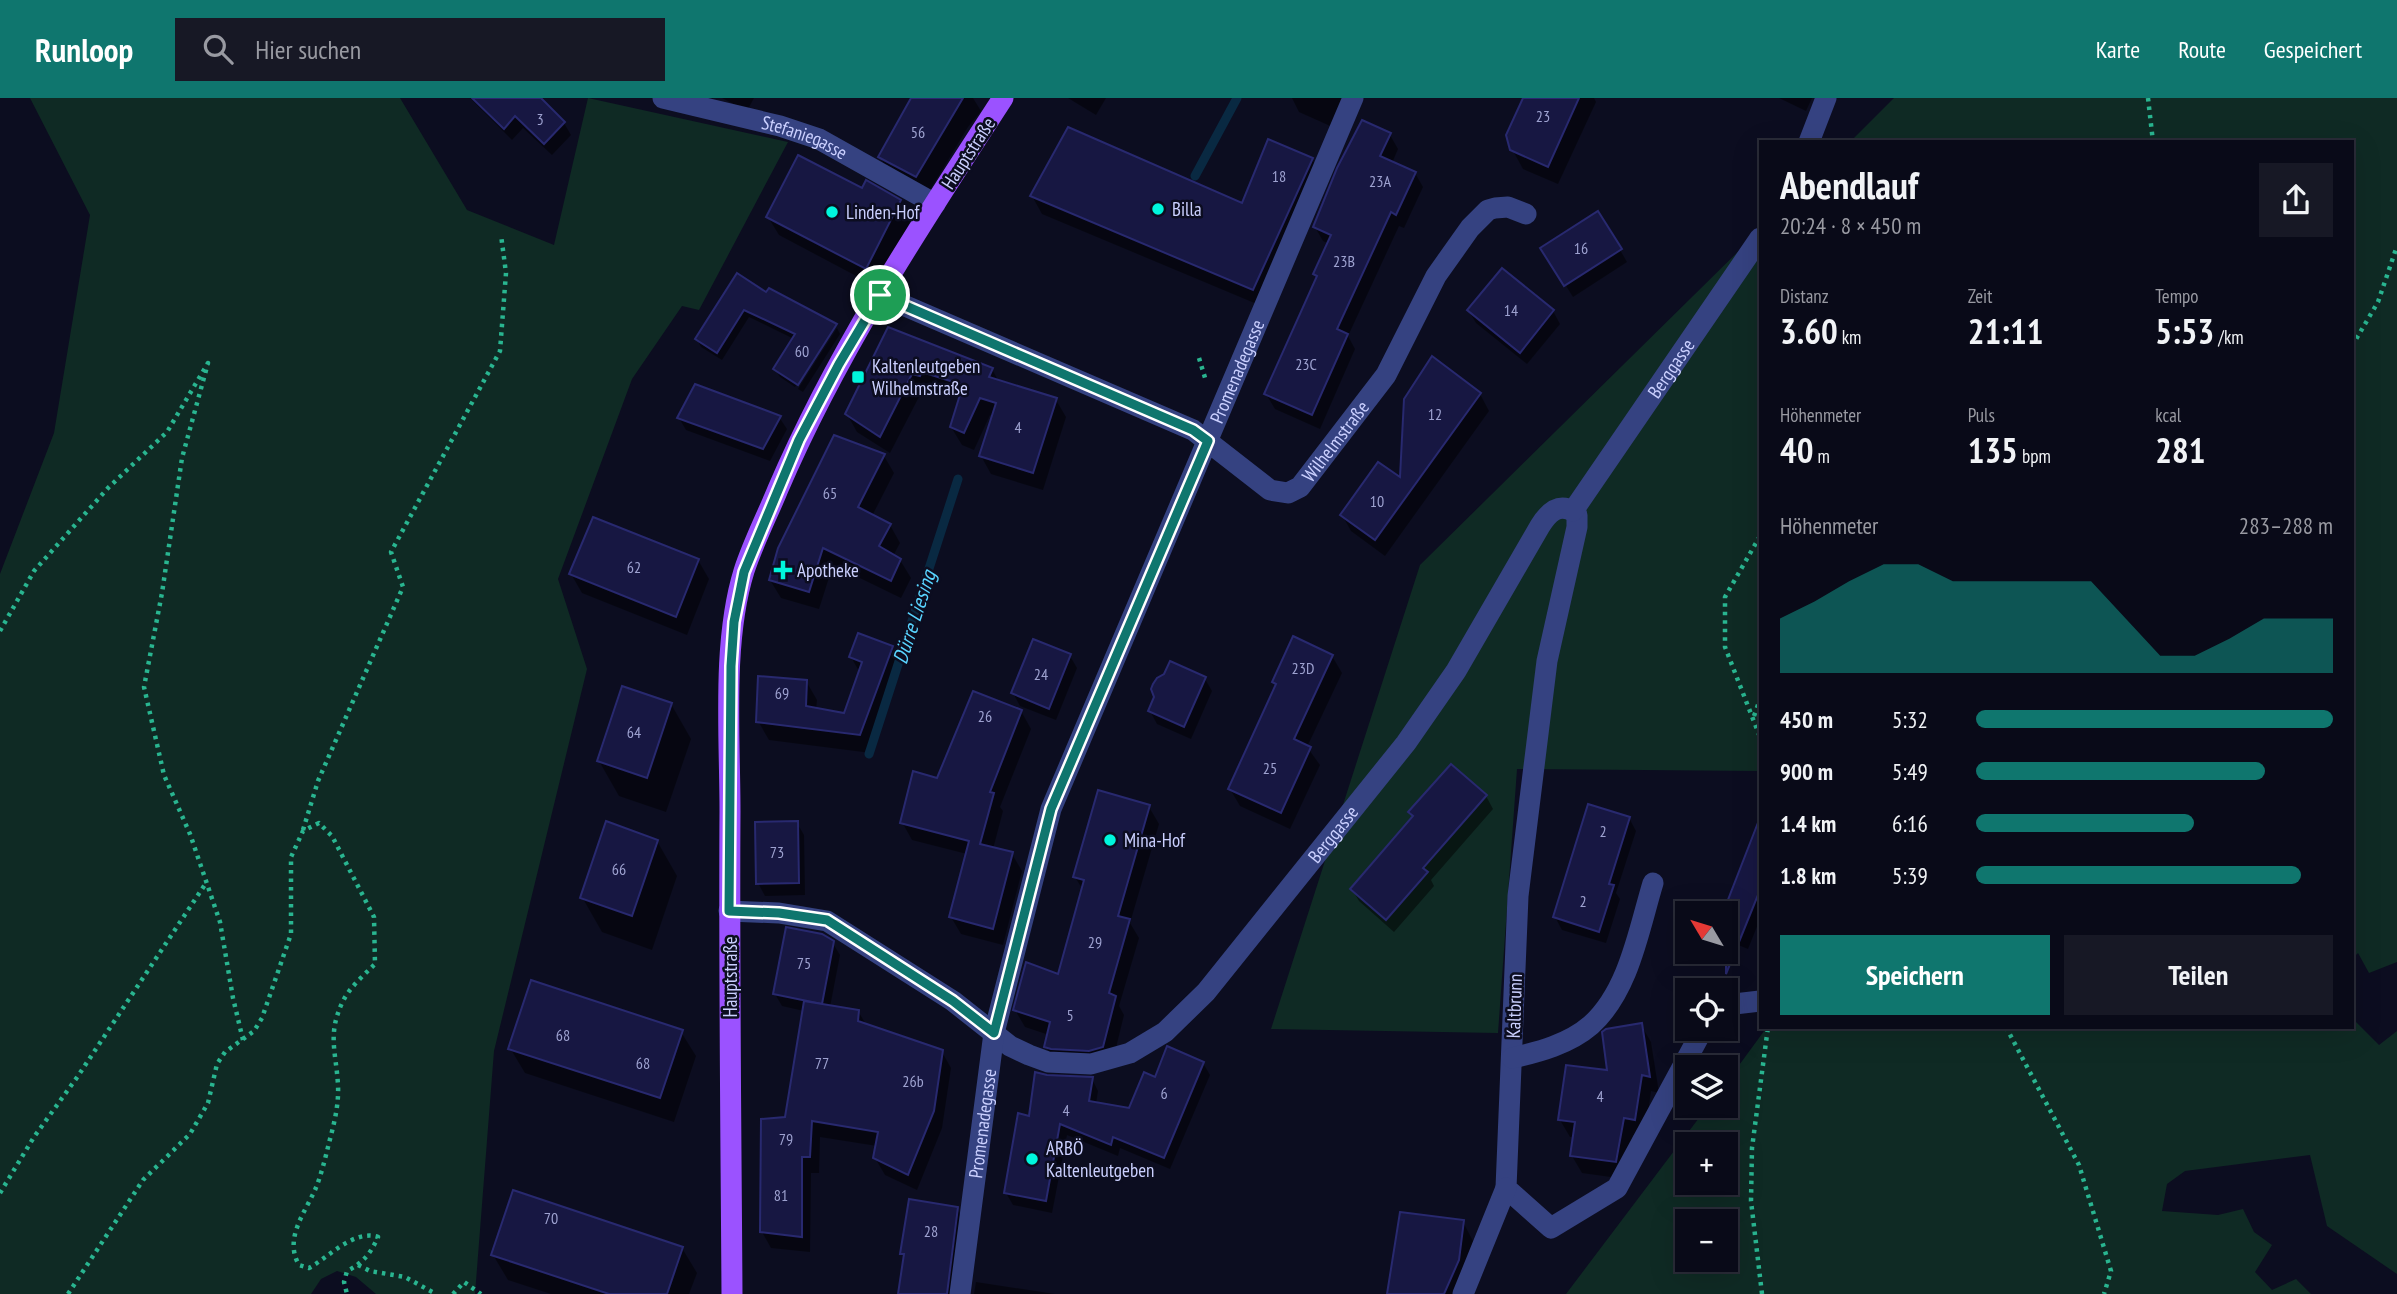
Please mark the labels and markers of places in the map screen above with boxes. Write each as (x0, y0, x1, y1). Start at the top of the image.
place label: Billa (1172, 197, 1202, 221)
place label: Linden-Hof (846, 200, 920, 224)
marker: Billa (1150, 201, 1166, 217)
marker: Linden-Hof (824, 204, 840, 220)
pin (850, 265, 910, 325)
place label: Kaltenleutgeben Wilhelmstraße (872, 354, 980, 400)
marker: Kaltenleutgeben Wilhelmstraße (850, 369, 866, 385)
place label: Apotheke (797, 558, 859, 582)
marker: Apotheke (775, 562, 791, 578)
place label: Mina-Hof (1124, 828, 1186, 852)
marker: Mina-Hof (1102, 832, 1118, 848)
place label: ARBÖ Kaltenleutgeben (1046, 1136, 1154, 1182)
marker: ARBÖ Kaltenleutgeben (1024, 1151, 1040, 1167)

